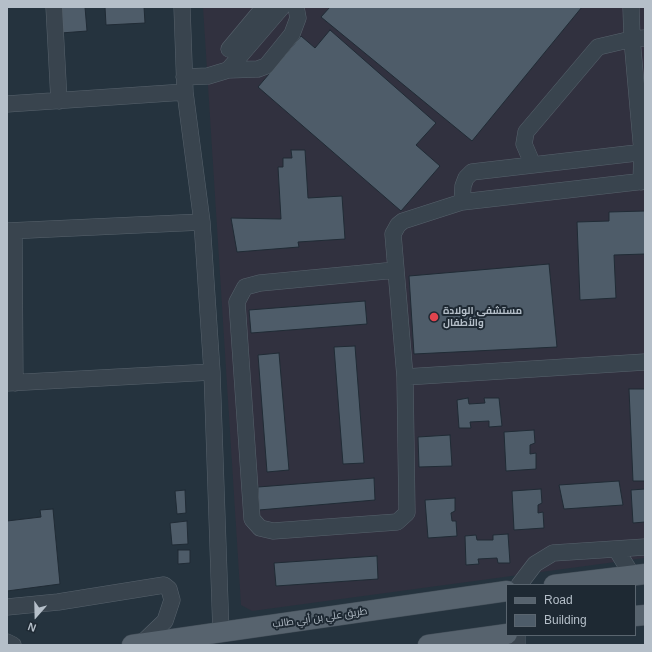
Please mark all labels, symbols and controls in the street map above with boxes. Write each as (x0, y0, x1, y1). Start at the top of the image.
place label: مستشفى الولادة والأطفال (443, 305, 522, 328)
marker: مستشفى الولادة والأطفال (428, 311, 440, 323)
legend (506, 584, 636, 636)
text: Road (544, 593, 573, 607)
north arrow (16, 596, 56, 636)
street label: طريق علي بن أبي طالب (272, 605, 368, 631)
text: Building (544, 613, 587, 627)
text: N (26, 620, 38, 634)

